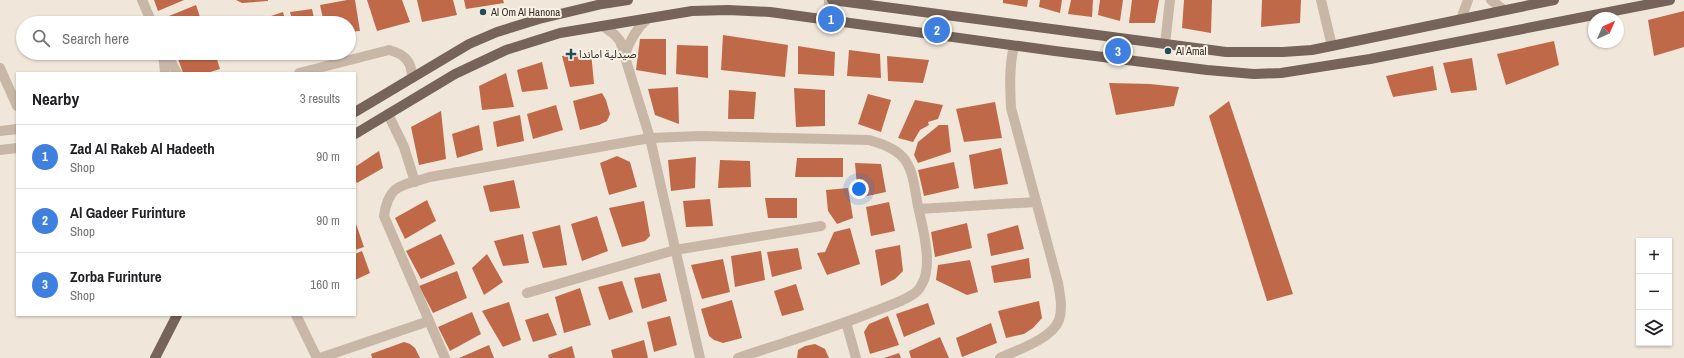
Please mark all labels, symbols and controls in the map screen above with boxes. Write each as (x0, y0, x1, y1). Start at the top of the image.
pin: 1 (818, 4, 844, 34)
place label: Al Om Al Hanona (490, 5, 560, 19)
marker: Al Om Al Hanona (478, 7, 488, 17)
north arrow (1588, 12, 1624, 48)
pin: 2 (924, 15, 950, 45)
search box (16, 16, 356, 60)
icon: search (30, 27, 52, 49)
text: Search here (62, 28, 129, 49)
pin: 3 (1105, 36, 1131, 66)
place label: Al Amal (1175, 44, 1207, 58)
marker: Al Amal (1163, 46, 1173, 56)
place label: صيدلية اماندا (579, 47, 637, 61)
marker: صيدلية اماندا (566, 49, 576, 59)
text: Nearby (32, 87, 79, 110)
text: 3 results (300, 90, 340, 107)
text: Zad Al Rakeb Al Hadeeth (70, 138, 215, 159)
text: 1 (42, 148, 48, 165)
text: 90 m (316, 148, 340, 165)
text: Shop (70, 159, 95, 176)
your location (849, 179, 869, 199)
text: Al Gadeer Furinture (70, 202, 186, 223)
text: 2 (42, 212, 48, 229)
text: 90 m (316, 212, 340, 229)
text: Shop (70, 223, 95, 240)
map controls (1636, 238, 1672, 346)
button: + (1636, 238, 1672, 274)
text: Zorba Furinture (70, 266, 162, 287)
button: − (1636, 274, 1672, 310)
text: 3 (42, 276, 48, 293)
text: 160 m (310, 276, 340, 293)
text: Shop (70, 287, 95, 304)
button: layers (1636, 310, 1672, 346)

